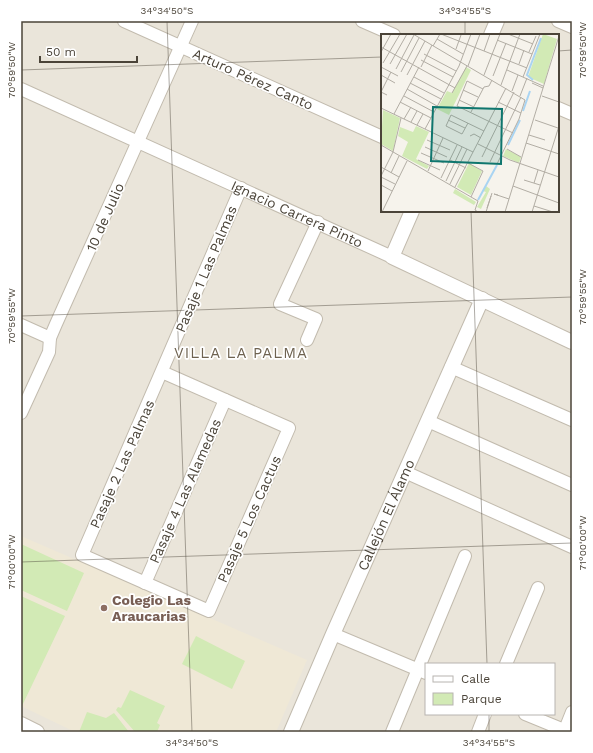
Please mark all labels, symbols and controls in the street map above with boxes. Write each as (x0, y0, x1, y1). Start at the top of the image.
text: 34°34'50"S (141, 5, 193, 16)
text: 34°34'55"S (439, 5, 491, 16)
text: 70°59'50"W (577, 21, 588, 78)
inset map (381, 34, 559, 212)
scale bar (40, 38, 137, 64)
text: 70°59'50"W (6, 41, 17, 98)
text: 50 m (46, 45, 76, 59)
street label: Arturo Pérez Canto (190, 45, 316, 113)
street label: Ignacio Carrera Pinto (229, 177, 365, 251)
street label: 10 de Julio (83, 180, 127, 254)
street label: Pasaje 1 Las Palmas (172, 203, 240, 335)
text: 70°59'55"W (577, 269, 588, 325)
text: 70°59'55"W (6, 288, 17, 344)
district label: VILLA LA PALMA (174, 344, 308, 362)
street label: Pasaje 2 Las Palmas (86, 397, 158, 531)
street label: Pasaje 4 Las Alamedas (146, 416, 224, 566)
street label: Pasaje 5 Los Cactus (214, 453, 284, 585)
street label: Callejón El Álamo (354, 457, 418, 573)
text: 71°00'00"W (577, 515, 588, 570)
text: 71°00'00"W (6, 534, 17, 589)
place label: Colegio Las Araucarias (112, 592, 191, 624)
marker: Colegio Las Araucarias (99, 603, 109, 613)
legend (425, 663, 555, 715)
text: Calle (461, 672, 490, 686)
text: Parque (461, 692, 502, 706)
text: 34°34'50"S (166, 737, 218, 748)
text: 34°34'55"S (463, 737, 515, 748)

